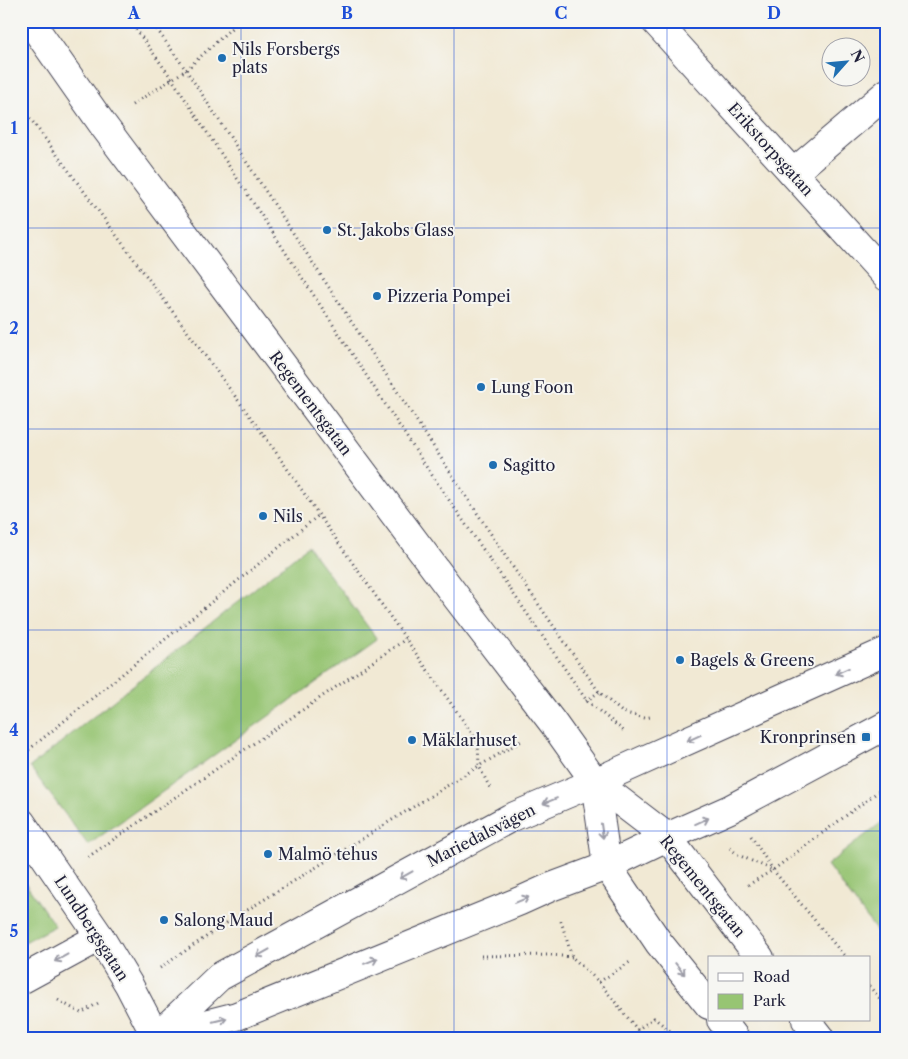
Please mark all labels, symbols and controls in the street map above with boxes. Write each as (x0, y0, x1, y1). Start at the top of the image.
text: A (127, 3, 141, 23)
text: B (341, 3, 353, 23)
text: C (555, 3, 567, 23)
text: D (767, 3, 781, 23)
north arrow (820, 38, 870, 88)
place label: Nils Forsbergs plats (232, 39, 340, 77)
text: N (847, 47, 868, 66)
marker: Nils Forsbergs plats (216, 52, 228, 64)
street label: Erikstorpsgatan (724, 98, 818, 200)
text: 1 (10, 118, 18, 138)
place label: St. Jakobs Glass (337, 220, 454, 240)
marker: St. Jakobs Glass (321, 224, 333, 236)
place label: Pizzeria Pompei (387, 286, 511, 306)
marker: Pizzeria Pompei (371, 290, 383, 302)
text: 2 (9, 318, 19, 338)
street label: Regementsgatan (265, 347, 357, 459)
place label: Lung Foon (491, 377, 573, 397)
marker: Lung Foon (475, 381, 487, 393)
place label: Sagitto (503, 455, 556, 475)
marker: Sagitto (487, 459, 499, 471)
place label: Nils (273, 506, 303, 526)
marker: Nils (257, 510, 269, 522)
text: 3 (9, 519, 19, 539)
place label: Bagels & Greens (690, 650, 814, 670)
marker: Bagels & Greens (674, 654, 686, 666)
one-way arrow (835, 666, 850, 676)
text: 4 (9, 720, 19, 740)
place label: Kronprinsen (760, 727, 856, 747)
place label: Mäklarhuset (422, 730, 517, 750)
marker: Kronprinsen (860, 731, 872, 743)
one-way arrow (687, 733, 702, 743)
marker: Mäklarhuset (406, 734, 418, 746)
one-way arrow (543, 797, 558, 806)
street label: Mariedalsvägen (424, 799, 538, 871)
one-way arrow (694, 816, 709, 826)
one-way arrow (597, 822, 607, 838)
street label: Regementsgatan (656, 831, 750, 941)
place label: Malmö tehus (278, 844, 378, 864)
marker: Malmö tehus (262, 848, 274, 860)
one-way arrow (398, 870, 413, 880)
street label: Lundbergsgatan (50, 872, 134, 984)
one-way arrow (514, 895, 529, 904)
place label: Salong Maud (174, 910, 274, 930)
marker: Salong Maud (158, 914, 170, 926)
text: 5 (10, 921, 19, 941)
one-way arrow (256, 949, 271, 958)
one-way arrow (54, 954, 68, 964)
one-way arrow (363, 956, 378, 966)
legend (708, 956, 870, 1022)
one-way arrow (675, 962, 686, 975)
text: Road (753, 967, 790, 986)
text: Park (753, 991, 787, 1010)
one-way arrow (211, 1015, 227, 1025)

